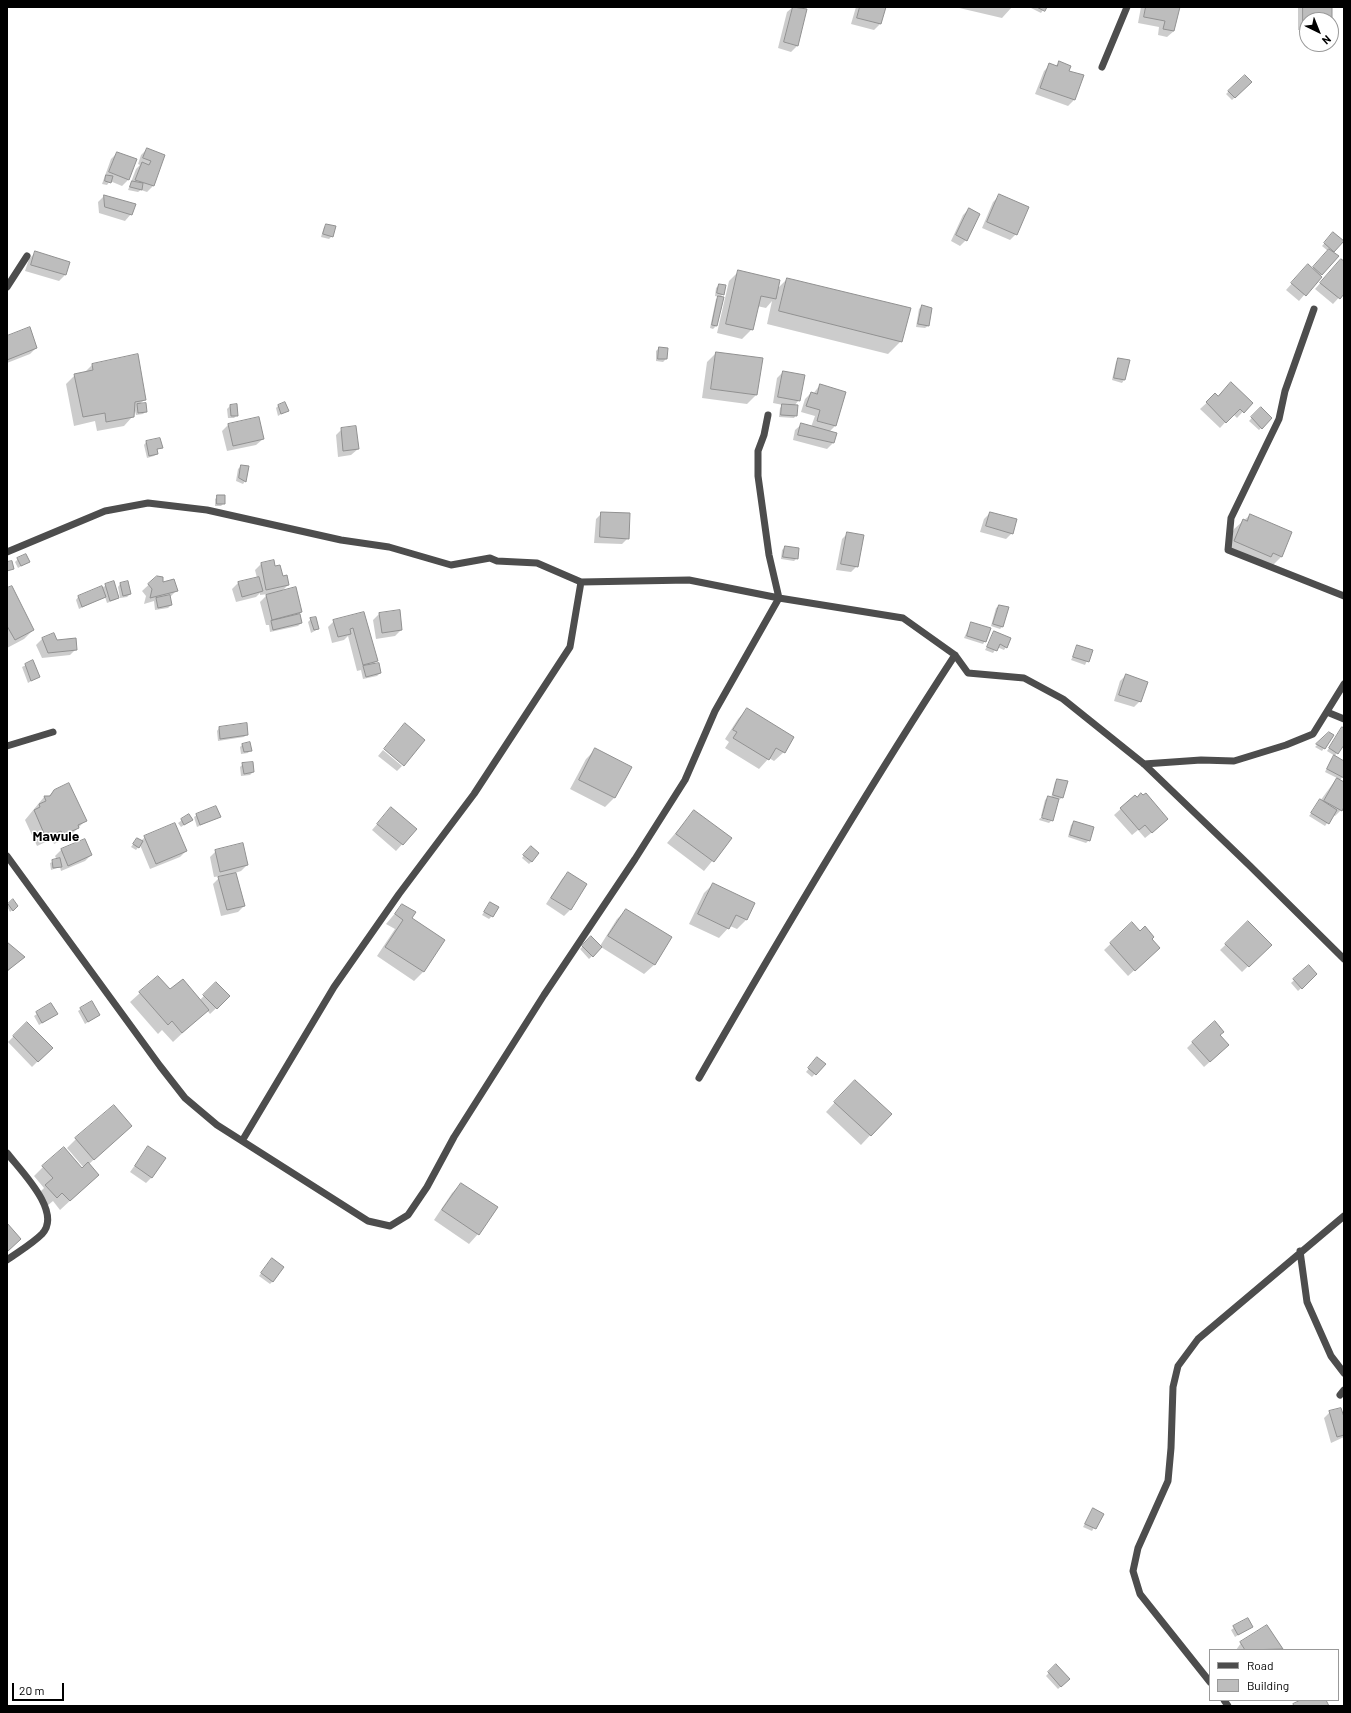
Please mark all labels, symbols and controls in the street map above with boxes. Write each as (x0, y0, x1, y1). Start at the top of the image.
north arrow (1299, 12, 1339, 52)
text: N (1320, 33, 1334, 48)
district label: Mawule (33, 828, 79, 844)
legend (1209, 1649, 1339, 1701)
text: Road (1247, 1658, 1274, 1672)
scale bar (14, 1675, 66, 1701)
text: Building (1247, 1678, 1289, 1692)
text: 20 m (19, 1683, 45, 1697)

